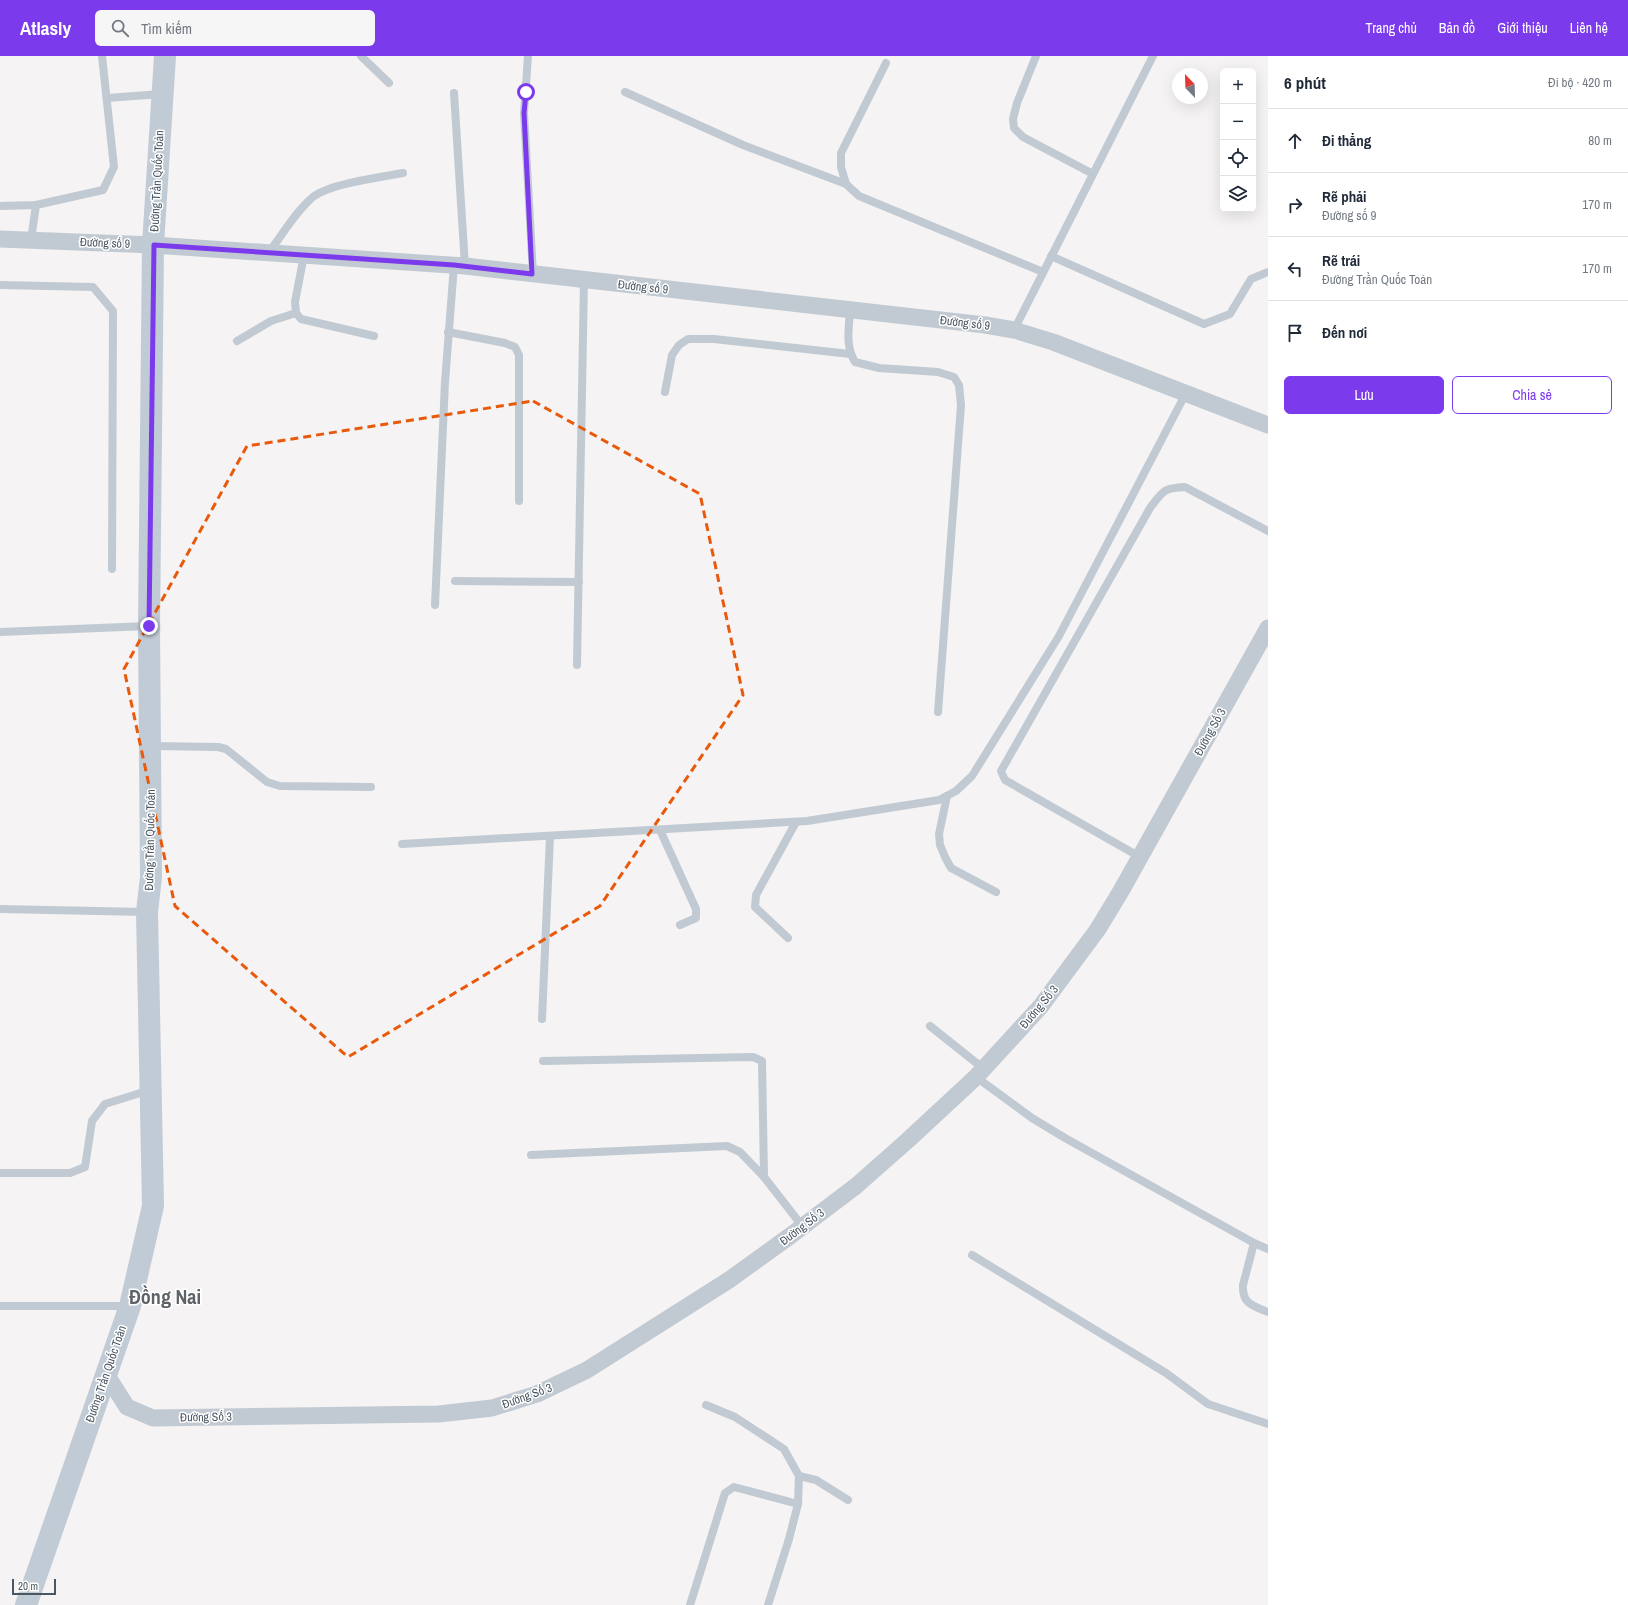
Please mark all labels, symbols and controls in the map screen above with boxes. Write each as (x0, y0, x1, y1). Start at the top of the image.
search box (95, 10, 375, 46)
text: Atlasly (20, 15, 71, 41)
icon: search (109, 17, 131, 39)
text: Tìm kiếm (141, 18, 192, 39)
text: Trang chủ (1366, 19, 1417, 37)
text: Bản đồ (1439, 19, 1475, 37)
text: Giới thiệu (1497, 19, 1548, 37)
text: Liên hệ (1570, 19, 1608, 37)
north arrow (1172, 68, 1208, 104)
map controls (1220, 68, 1256, 212)
button: + (1220, 68, 1256, 104)
text: 6 phút (1284, 71, 1326, 94)
text: Đi bộ · 420 m (1548, 74, 1612, 91)
route start (517, 83, 535, 101)
button: − (1220, 104, 1256, 140)
street label: Đường Trần Quốc Toản (146, 130, 168, 232)
icon: ahead (1284, 130, 1306, 152)
text: Đi thẳng (1322, 130, 1371, 151)
text: 80 m (1588, 132, 1612, 149)
button: locate (1220, 140, 1256, 176)
button: layers (1220, 176, 1256, 212)
text: Rẽ phải (1322, 186, 1366, 207)
icon: right (1284, 194, 1306, 216)
text: 170 m (1582, 196, 1612, 213)
text: Đường số 9 (1322, 207, 1377, 224)
street label: Đường số 9 (80, 234, 130, 252)
text: Rẽ trái (1322, 250, 1360, 271)
icon: left (1284, 258, 1306, 280)
text: 170 m (1582, 260, 1612, 277)
text: Đường Trần Quốc Toản (1322, 271, 1432, 288)
street label: Đường số 9 (617, 276, 669, 298)
street label: Đường số 9 (939, 312, 991, 334)
icon: arrive (1284, 322, 1306, 344)
text: Đến nơi (1322, 322, 1367, 343)
button: Lưu (1284, 376, 1444, 414)
button: Chia sẻ (1452, 376, 1612, 414)
route end (140, 617, 158, 635)
street label: Đường Số 3 (1190, 705, 1230, 759)
street label: Đường Trần Quốc Toản (141, 789, 159, 891)
street label: Đường Số 3 (1016, 982, 1062, 1032)
street label: Đường Số 3 (776, 1205, 828, 1249)
district label: Đồng Nai (129, 1283, 201, 1310)
street label: Đường Trần Quốc Toản (82, 1323, 130, 1425)
street label: Đường Số 3 (500, 1380, 554, 1412)
street label: Đường Số 3 (180, 1409, 232, 1425)
scale bar (12, 1577, 56, 1596)
text: 20 m (18, 1579, 38, 1593)

